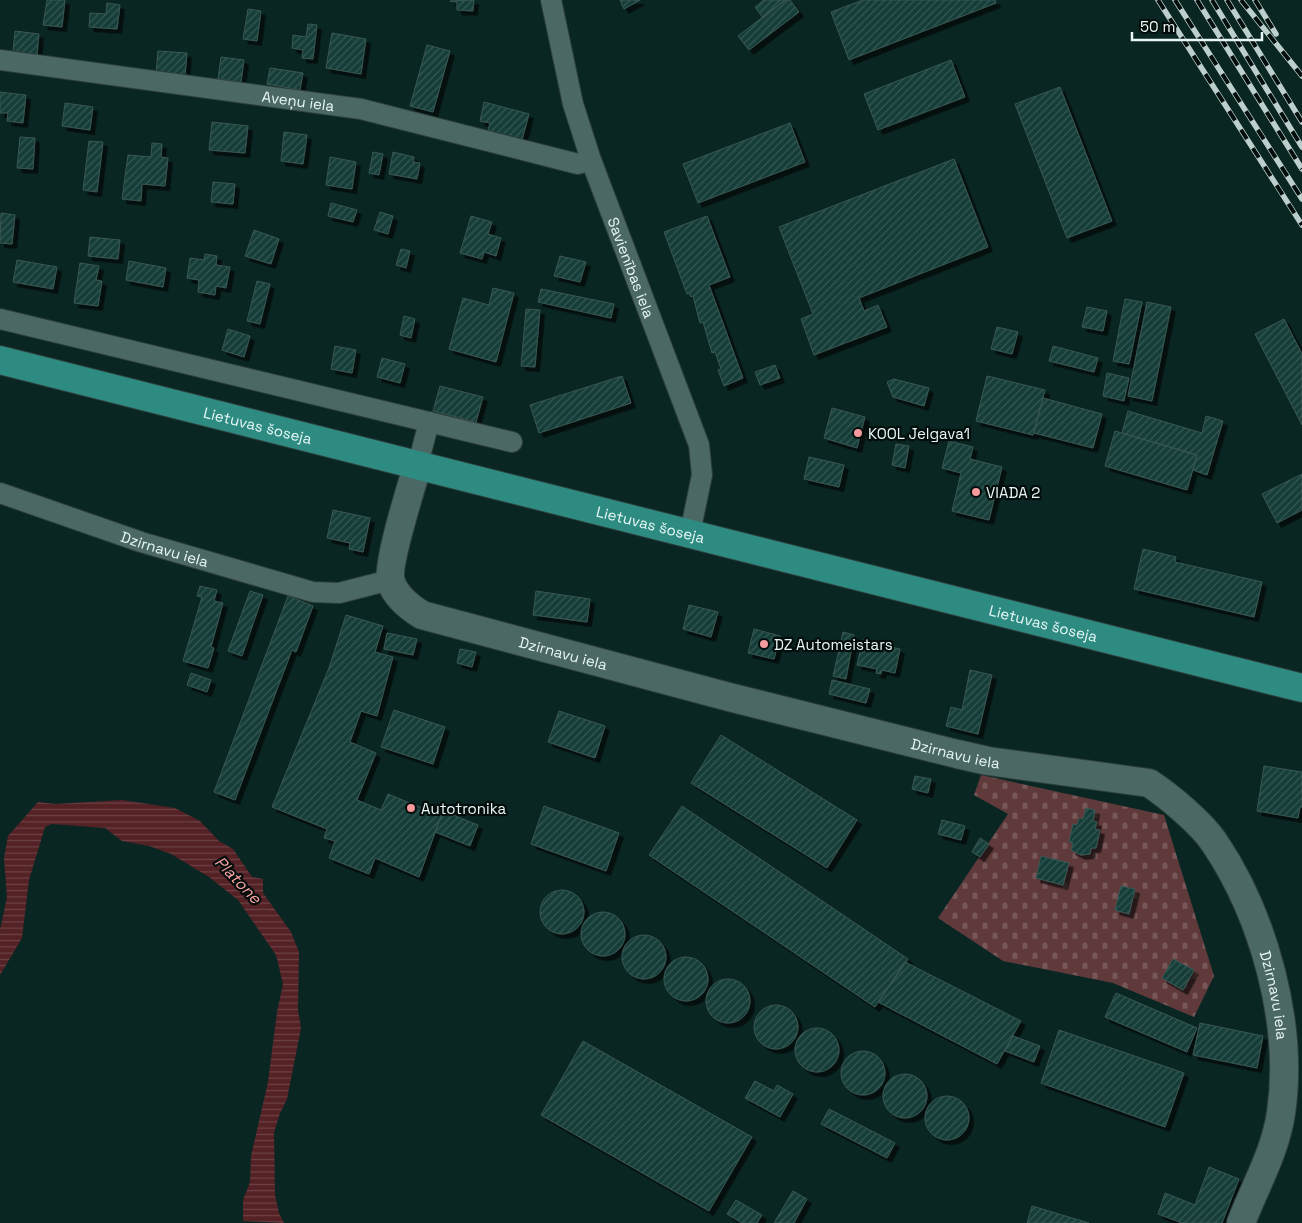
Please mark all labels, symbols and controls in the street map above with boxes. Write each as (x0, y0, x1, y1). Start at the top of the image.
scale bar (1132, 10, 1262, 42)
text: 50 m (1140, 17, 1175, 36)
street label: Aveņu iela (261, 86, 336, 115)
street label: Savienības iela (604, 214, 660, 321)
street label: Lietuvas šoseja (202, 402, 314, 448)
place label: KOOL Jelgava1 (868, 424, 970, 443)
marker: KOOL Jelgava1 (852, 427, 864, 439)
place label: VIADA 2 (986, 483, 1040, 502)
marker: VIADA 2 (970, 486, 982, 498)
street label: Lietuvas šoseja (594, 501, 707, 547)
street label: Dzirnavu iela (118, 526, 211, 571)
street label: Lietuvas šoseja (987, 600, 1100, 646)
street label: Dzirnavu iela (517, 632, 610, 674)
place label: DZ Automeistars (774, 635, 893, 654)
marker: DZ Automeistars (758, 638, 770, 650)
street label: Dzirnavu iela (909, 733, 1001, 772)
place label: Autotronika (421, 799, 507, 818)
marker: Autotronika (405, 802, 417, 814)
water label: Platone (210, 852, 266, 909)
street label: Dzirnavu iela (1256, 948, 1292, 1041)

